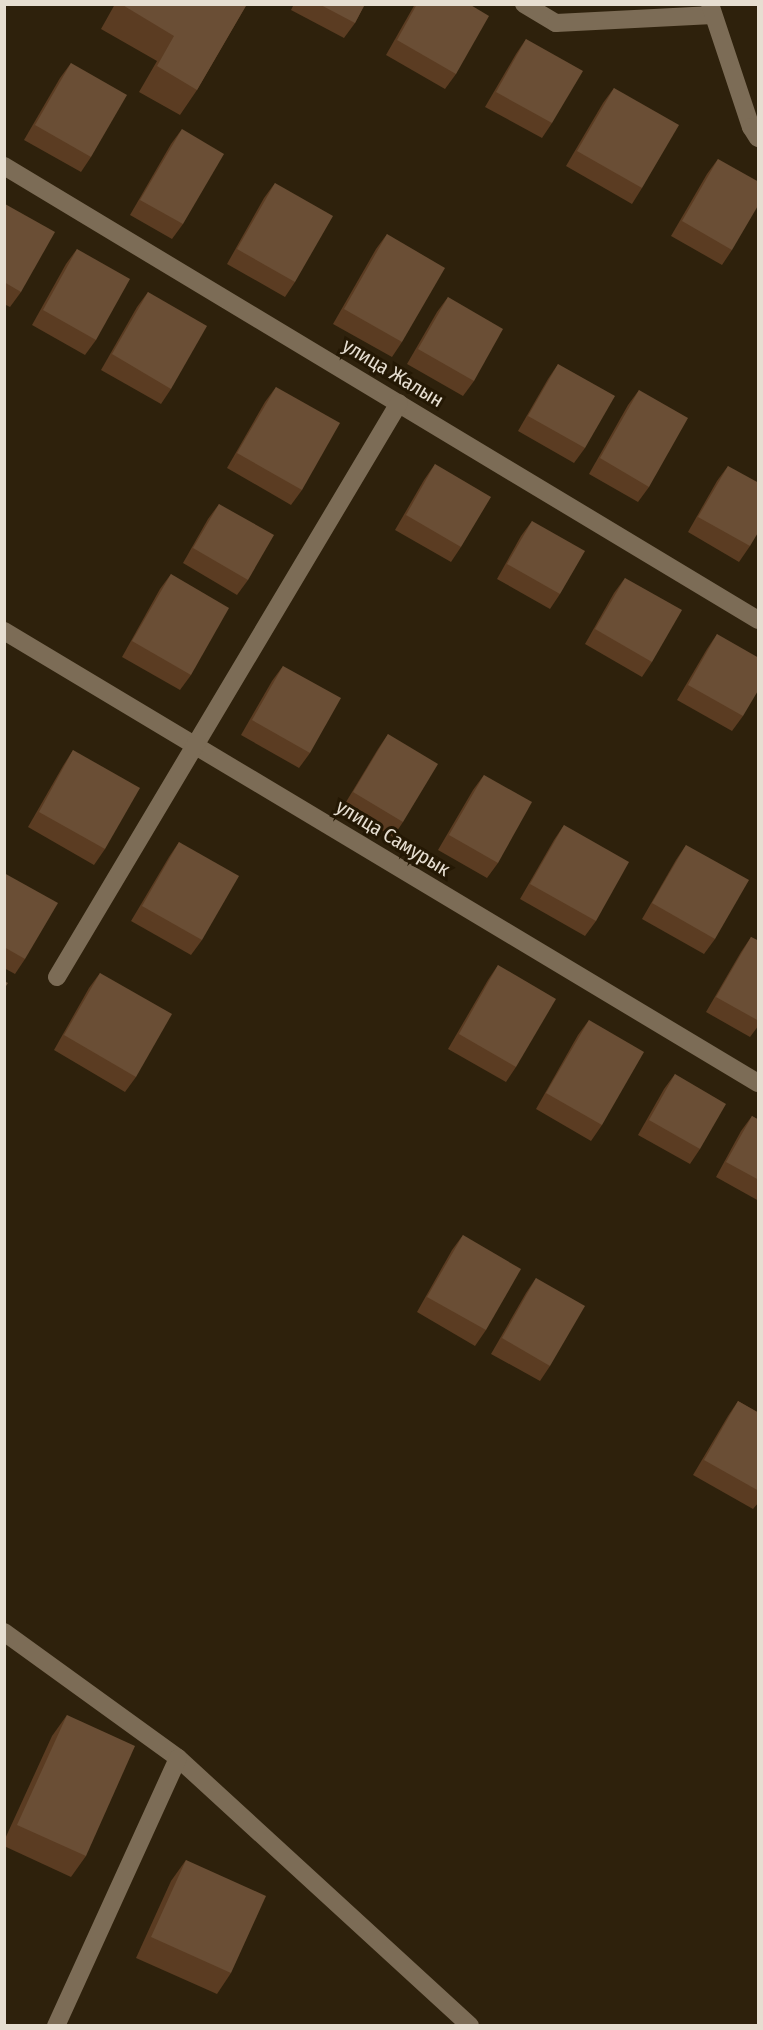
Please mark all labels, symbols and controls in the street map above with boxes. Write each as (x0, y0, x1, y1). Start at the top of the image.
street label: улица Жалын (338, 333, 448, 413)
street label: улица Самурык (332, 795, 454, 881)

